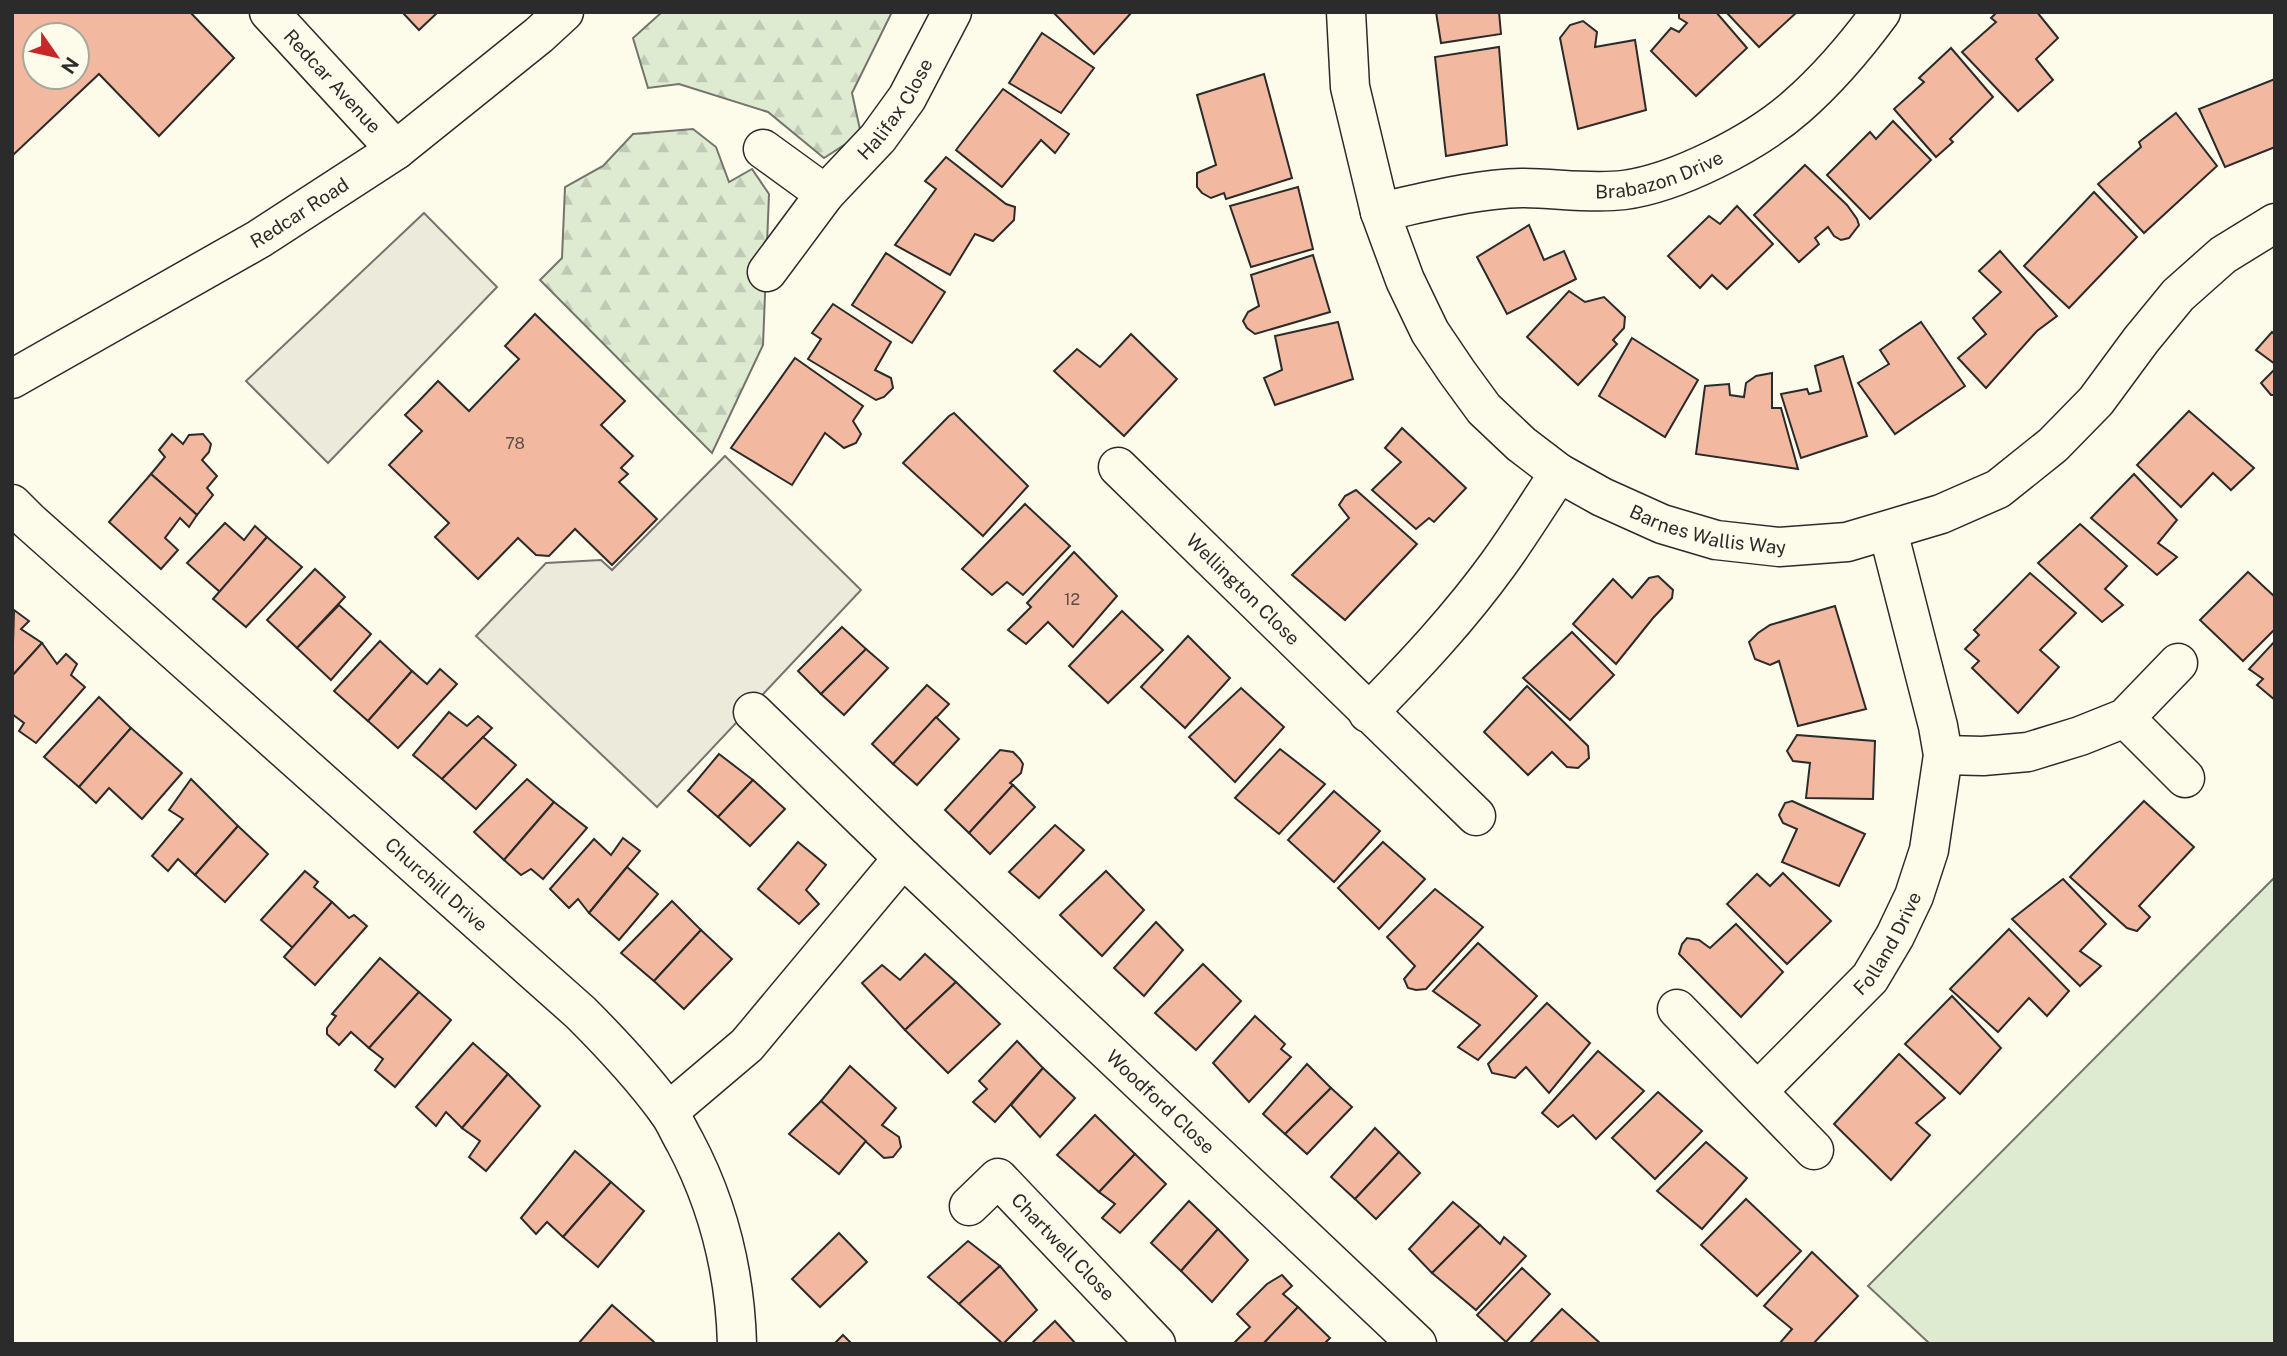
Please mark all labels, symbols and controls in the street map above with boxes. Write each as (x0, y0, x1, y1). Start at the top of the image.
north arrow (21, 21, 91, 91)
street label: Redcar Avenue (280, 25, 386, 137)
text: N (57, 53, 83, 78)
street label: Halifax Close (853, 55, 937, 164)
street label: Brabazon Drive (1595, 146, 1727, 202)
street label: Redcar Road (246, 173, 352, 253)
house number: 78 (505, 434, 525, 453)
street label: Barnes Wallis Way (1626, 500, 1787, 558)
street label: Wellington Close (1182, 529, 1305, 649)
house number: 12 (1064, 590, 1080, 609)
street label: Churchill Drive (381, 833, 492, 936)
street label: Folland Drive (1849, 888, 1926, 999)
street label: Woodford Close (1102, 1045, 1219, 1158)
street label: Chartwell Close (1007, 1188, 1119, 1305)

